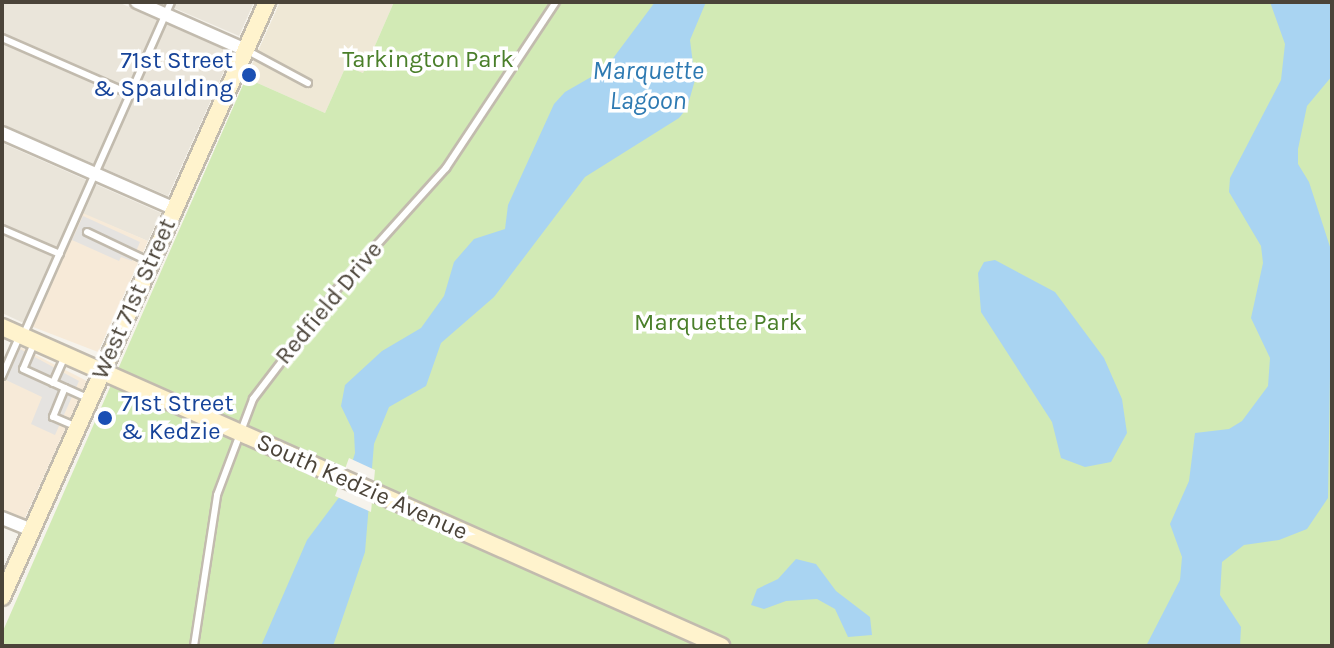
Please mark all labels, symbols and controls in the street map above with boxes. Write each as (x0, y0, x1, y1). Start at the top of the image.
park label: Tarkington Park (342, 46, 514, 74)
place label: 71st Street & Spaulding (93, 47, 233, 103)
water label: Marquette Lagoon (592, 55, 704, 116)
marker: 71st Street & Spaulding (240, 66, 258, 84)
street label: West 71st Street (86, 214, 182, 384)
street label: Redfield Drive (269, 236, 389, 370)
park label: Marquette Park (634, 309, 802, 337)
place label: 71st Street & Kedzie (121, 390, 233, 446)
marker: 71st Street & Kedzie (96, 409, 114, 427)
street label: South Kedzie Avenue (252, 427, 472, 547)

